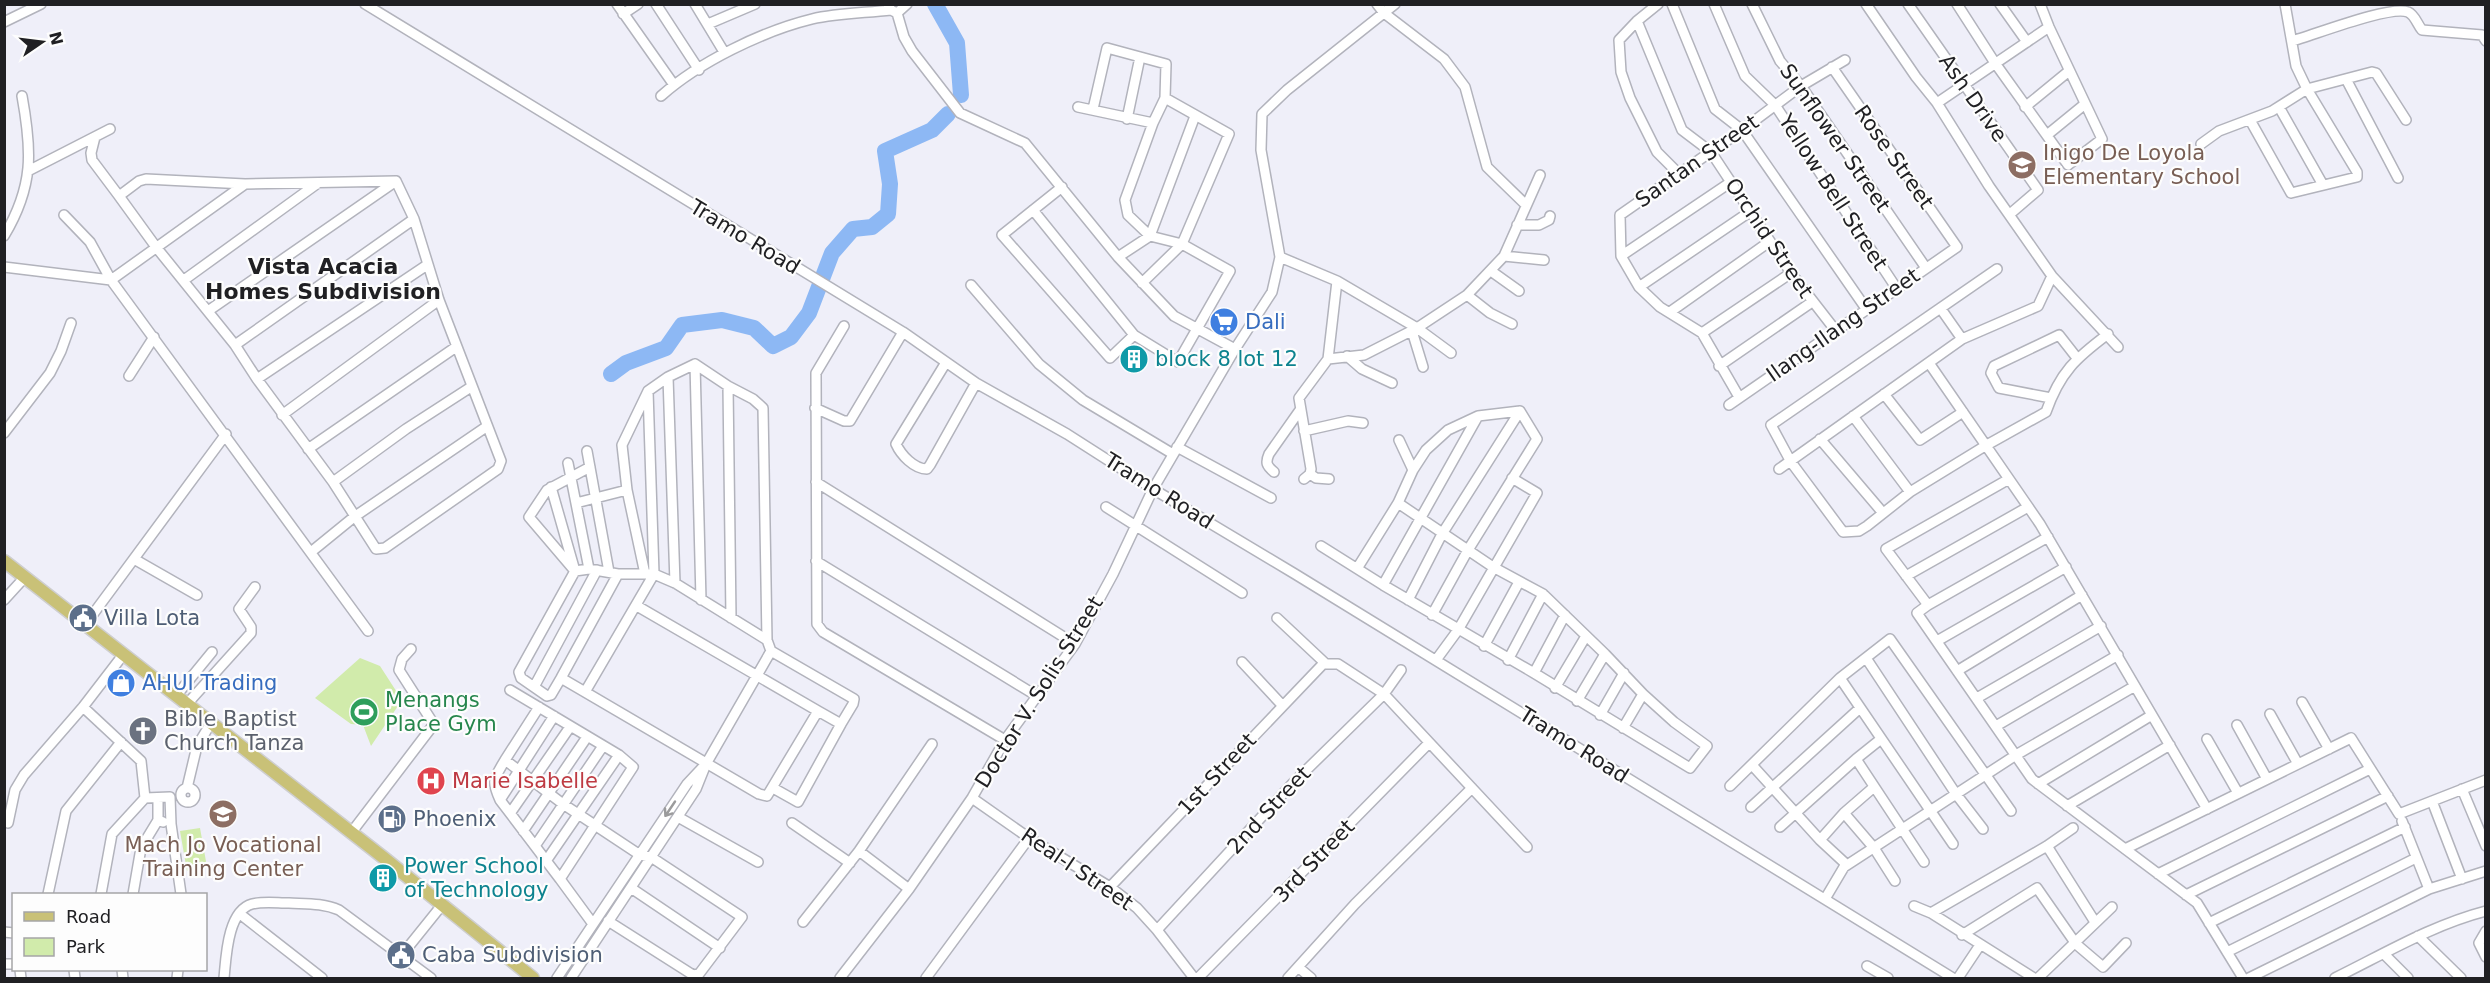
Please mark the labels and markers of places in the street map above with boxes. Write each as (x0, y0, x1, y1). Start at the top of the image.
place label: Inigo De Loyola Elementary School (2043, 141, 2240, 189)
school or university icon: Inigo De Loyola Elementary School (2006, 149, 2038, 181)
supermarket icon: Dali (1208, 306, 1240, 338)
place label: Dali (1245, 310, 1286, 334)
building icon: block 8 lot 12 (1118, 343, 1150, 375)
place label: block 8 lot 12 (1155, 347, 1298, 371)
public building icon: Villa Lota (67, 602, 99, 634)
place label: Villa Lota (104, 606, 200, 630)
shop icon: AHUI Trading (105, 667, 137, 699)
place label: AHUI Trading (142, 671, 277, 695)
place label: Menangs Place Gym (385, 688, 497, 736)
sports icon: Menangs Place Gym (348, 696, 380, 728)
place label: Bible Baptist Church Tanza (164, 707, 304, 755)
church icon: Bible Baptist Church Tanza (127, 715, 159, 747)
hospital icon: Marie Isabelle (415, 765, 447, 797)
place label: Marie Isabelle (452, 769, 598, 793)
school or university icon: Mach Jo Vocational Training Center (207, 798, 239, 830)
fuel station icon: Phoenix (376, 803, 408, 835)
place label: Phoenix (413, 807, 496, 831)
place label: Mach Jo Vocational Training Center (124, 833, 322, 881)
place label: Power School of Technology (404, 854, 549, 902)
building icon: Power School of Technology (367, 862, 399, 894)
public building icon: Caba Subdivision (385, 939, 417, 971)
place label: Caba Subdivision (422, 943, 603, 967)

